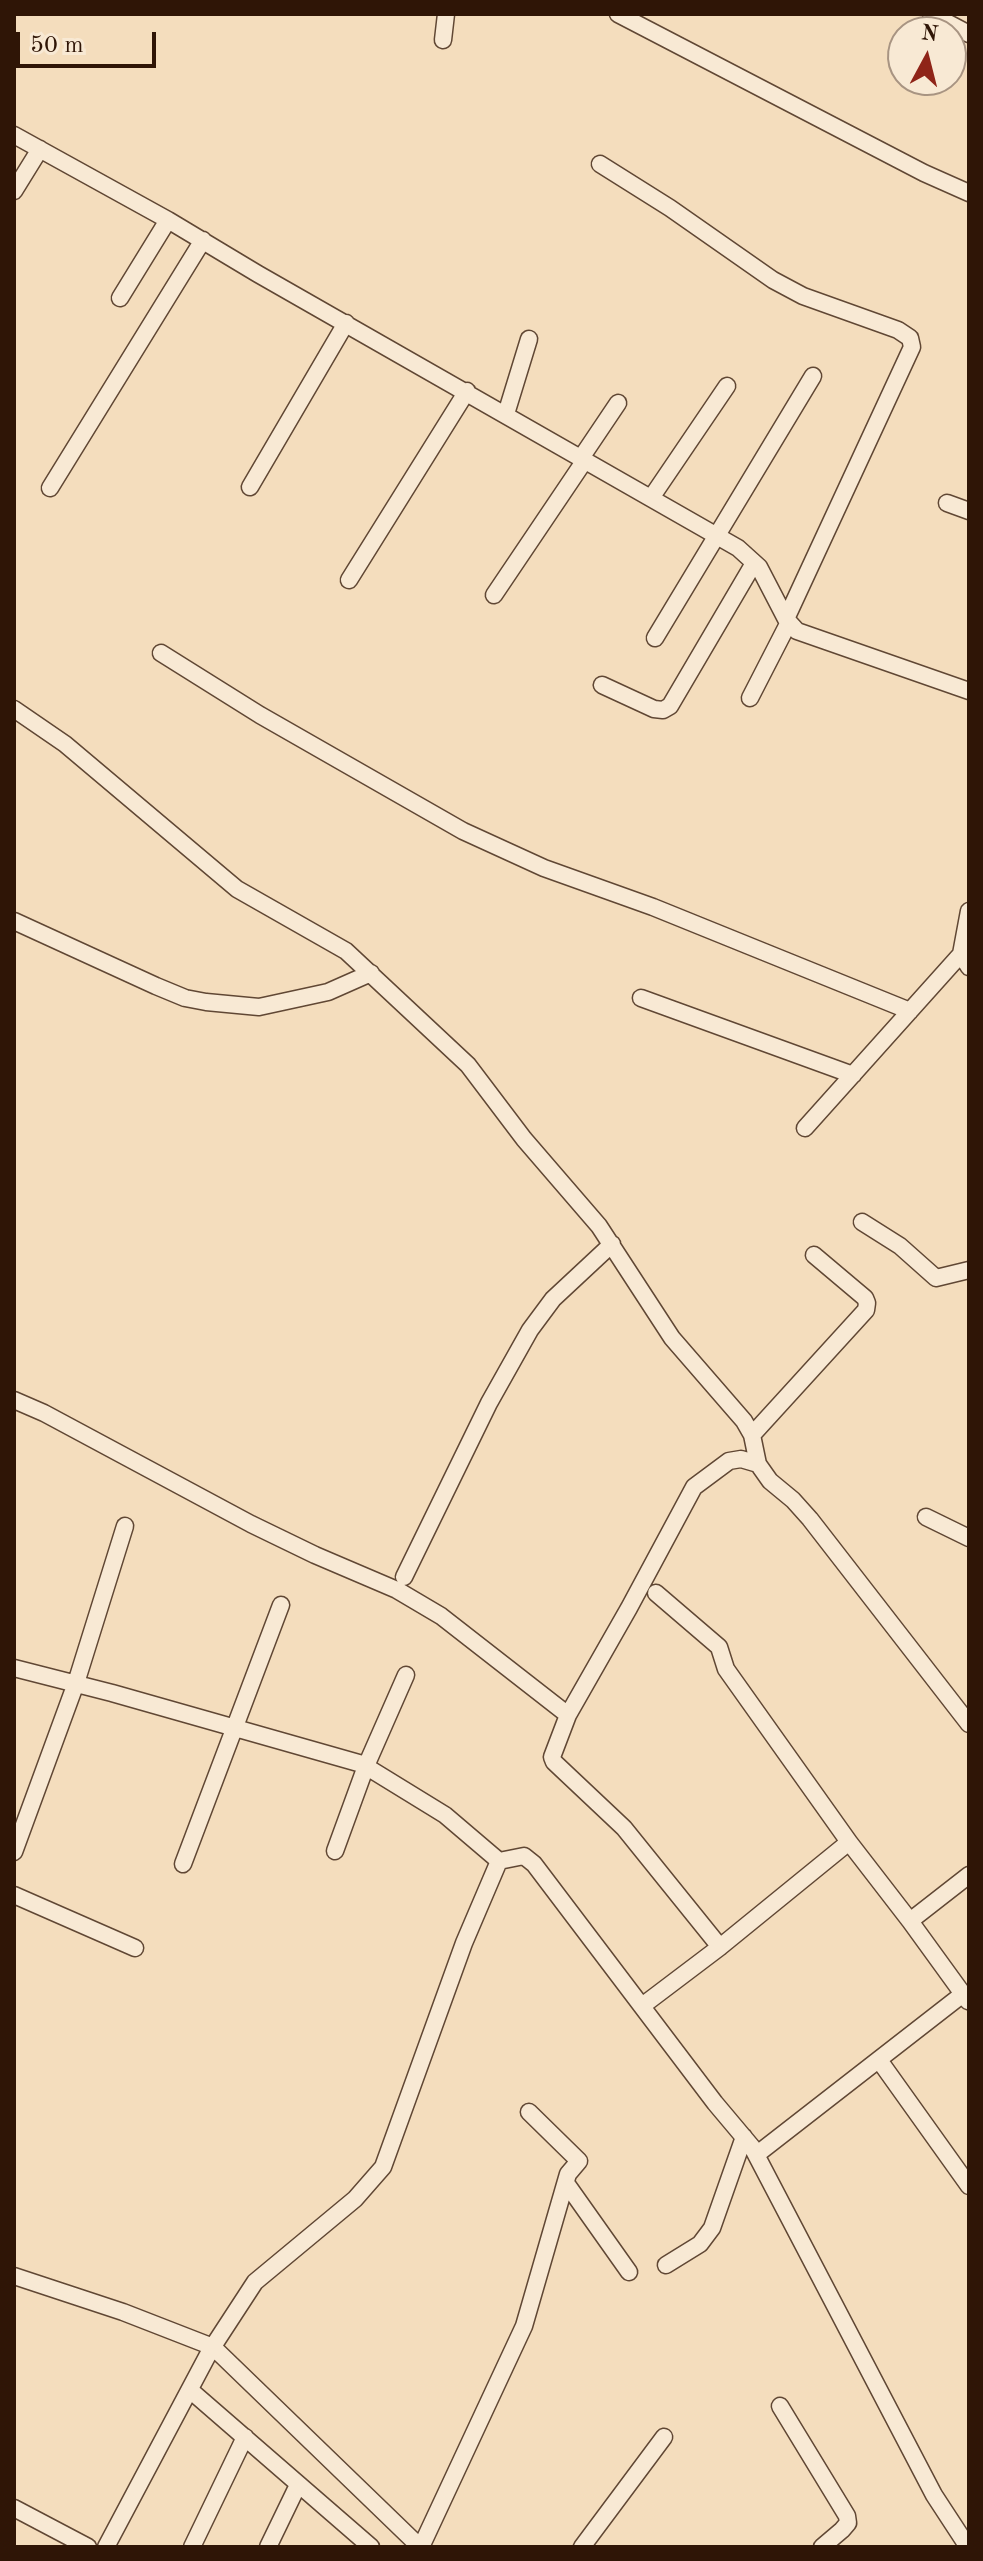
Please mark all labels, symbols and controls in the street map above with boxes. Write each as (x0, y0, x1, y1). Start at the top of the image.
scale bar (20, 16, 160, 66)
north arrow (887, 16, 967, 96)
text: N (920, 22, 939, 46)
text: 50 m (30, 34, 84, 58)

